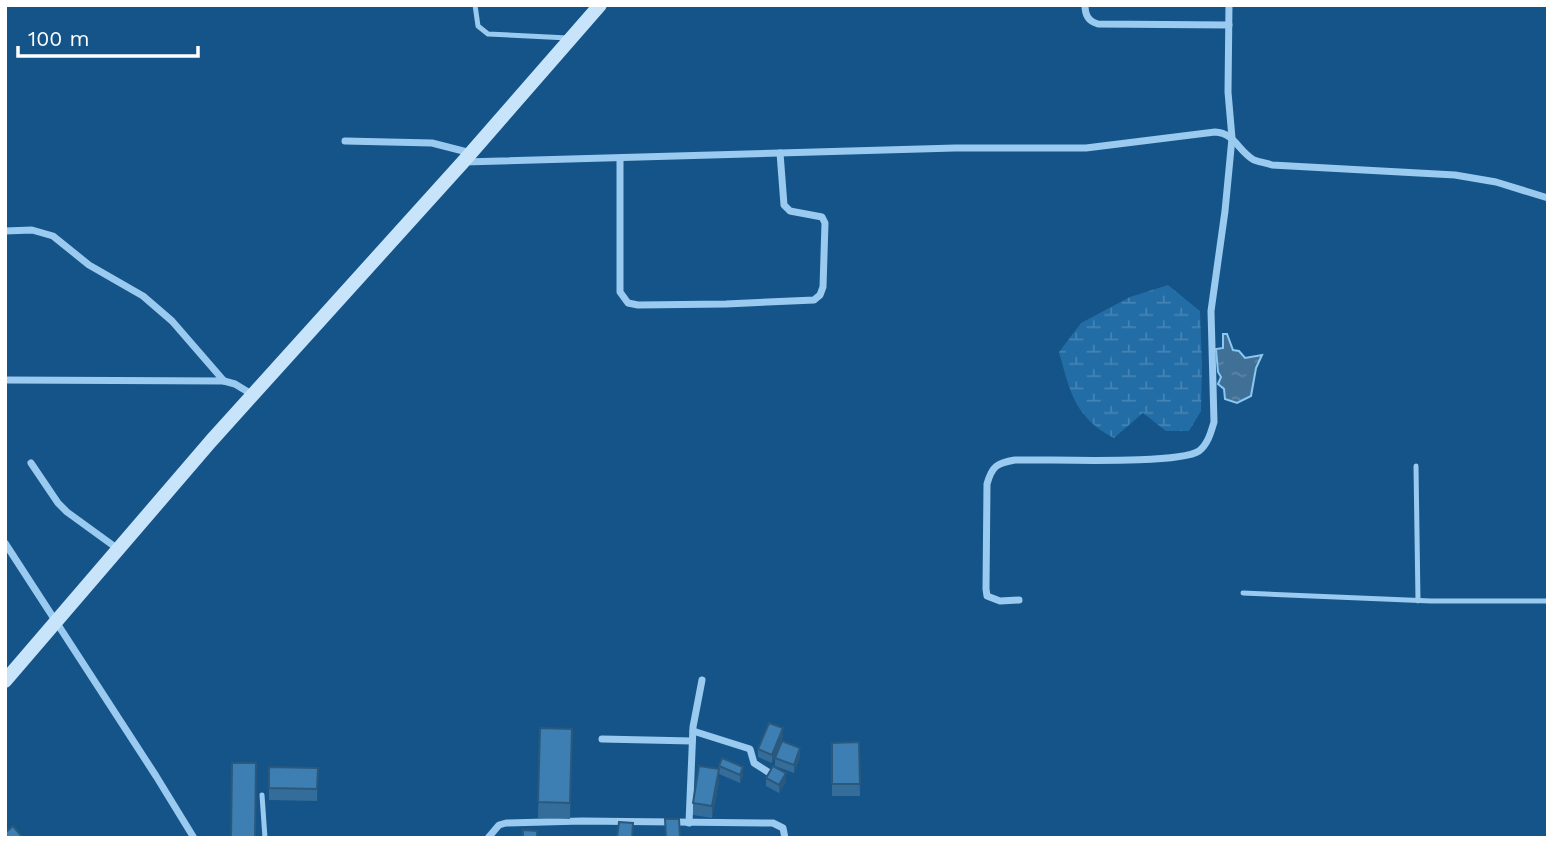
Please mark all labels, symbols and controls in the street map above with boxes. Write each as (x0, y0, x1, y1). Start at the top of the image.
scale bar (18, 14, 198, 58)
text: 100 m (28, 26, 90, 51)

